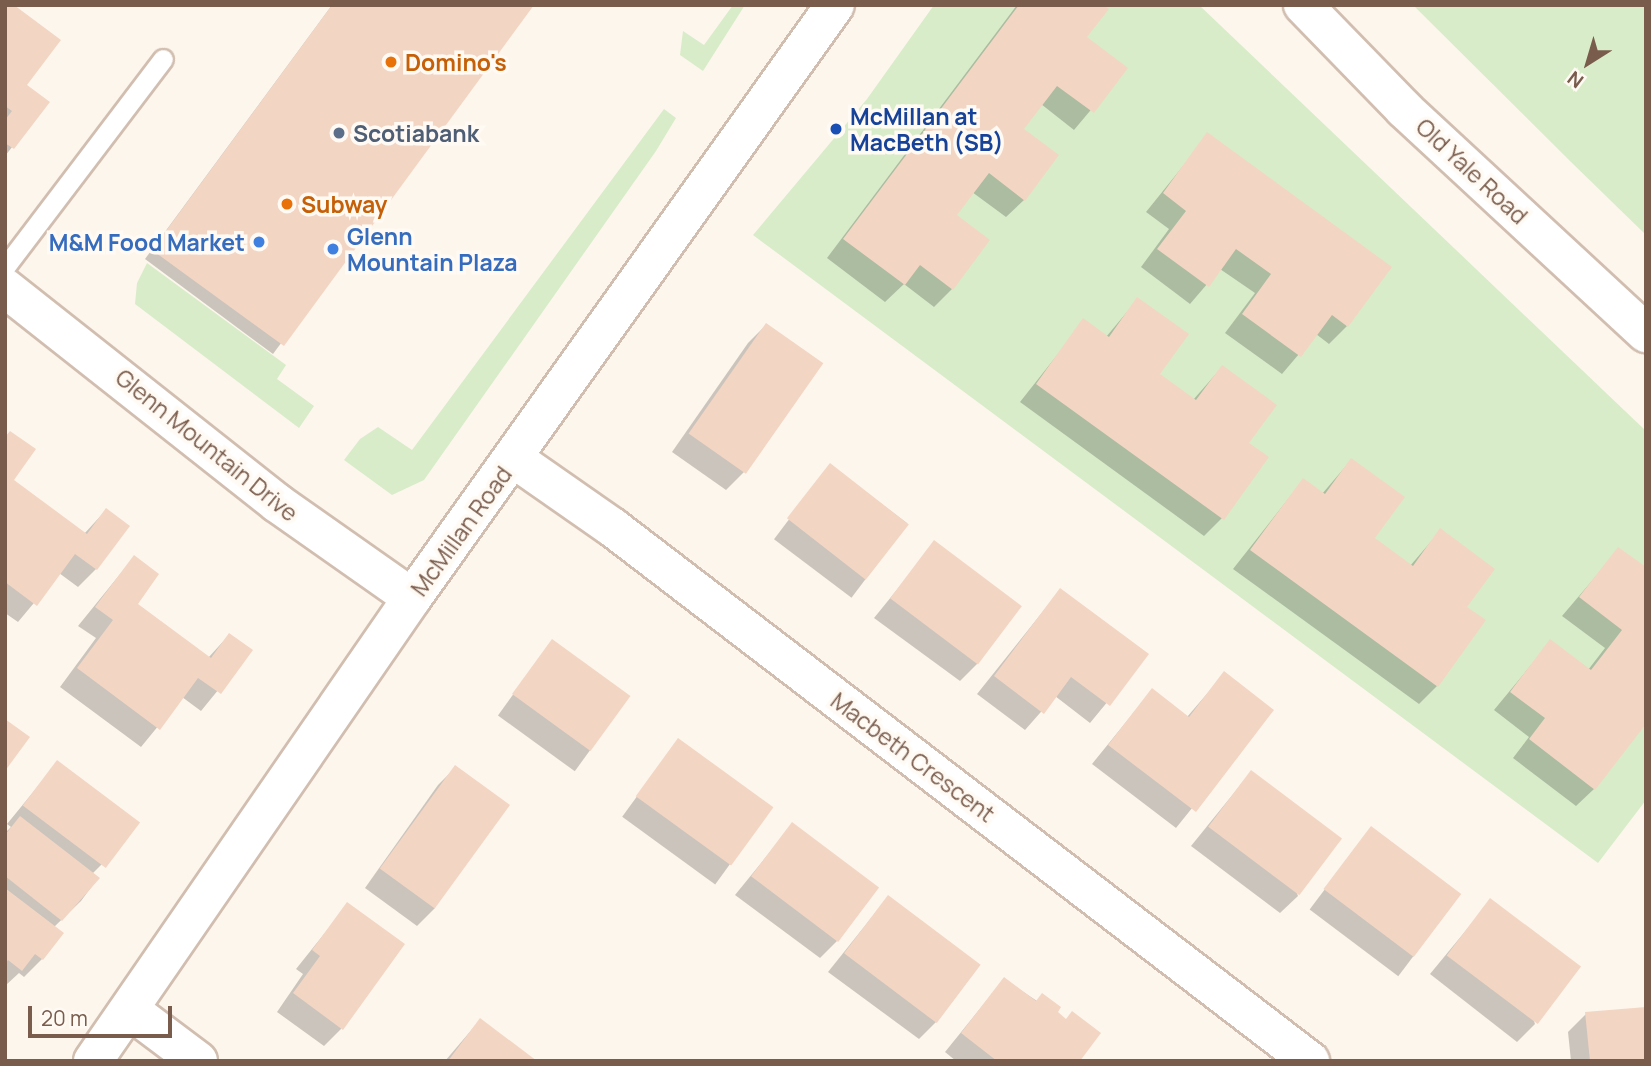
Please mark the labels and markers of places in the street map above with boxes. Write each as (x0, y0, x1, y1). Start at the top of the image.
place label: Domino's (405, 48, 507, 76)
marker: Domino's (383, 54, 399, 70)
place label: McMillan at MacBeth (SB) (850, 102, 1004, 156)
place label: Scotiabank (353, 119, 479, 147)
marker: McMillan at MacBeth (SB) (828, 121, 844, 137)
marker: Scotiabank (331, 125, 347, 141)
place label: Subway (301, 190, 387, 218)
marker: Subway (279, 196, 295, 212)
place label: Glenn Mountain Plaza (347, 222, 518, 276)
place label: M&M Food Market (49, 228, 245, 256)
marker: M&M Food Market (251, 234, 267, 250)
marker: Glenn Mountain Plaza (325, 241, 341, 257)

